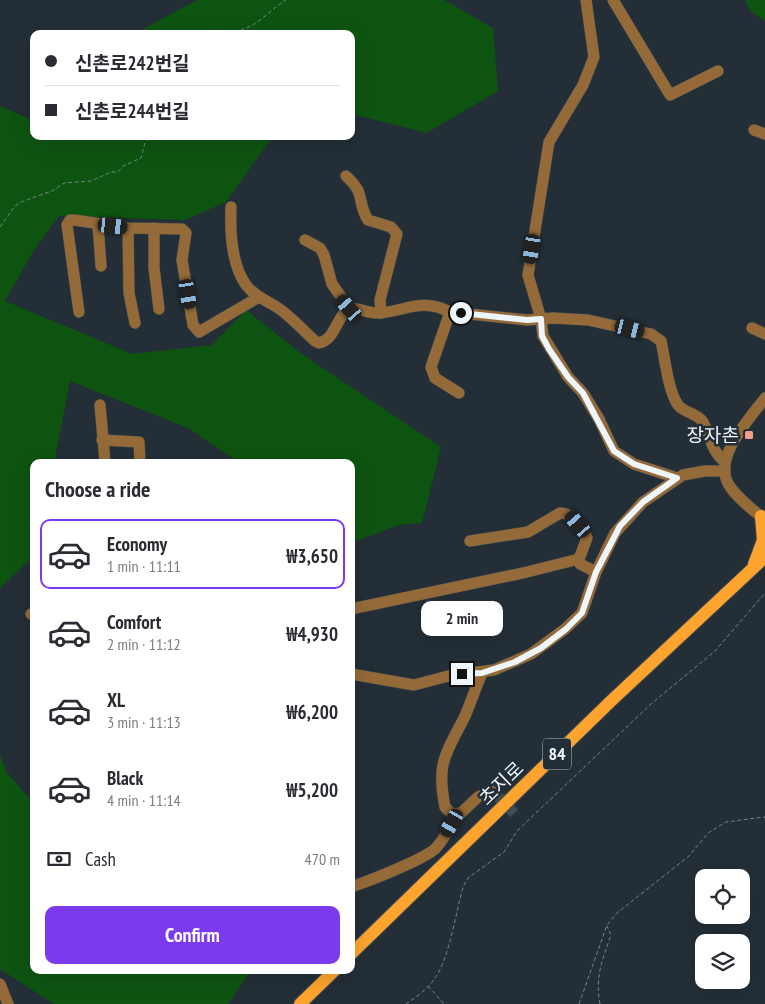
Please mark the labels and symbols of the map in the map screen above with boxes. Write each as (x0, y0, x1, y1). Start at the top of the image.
car (97, 217, 128, 235)
car (522, 233, 541, 265)
car (178, 278, 197, 310)
car (333, 292, 364, 324)
route start (450, 302, 472, 324)
car (613, 318, 646, 340)
place label: 장자촌 (687, 423, 739, 447)
marker: 장자촌 (743, 429, 755, 441)
car (562, 508, 593, 540)
callout: 2 min (421, 602, 503, 636)
route end (451, 663, 473, 685)
road number: 84 (543, 739, 571, 770)
street label: 초지로 (474, 756, 528, 810)
car (438, 806, 465, 840)

